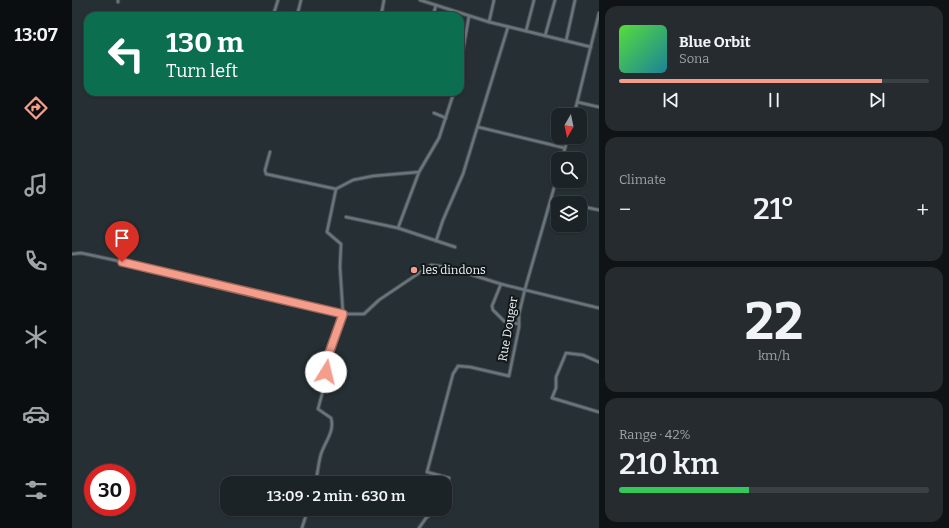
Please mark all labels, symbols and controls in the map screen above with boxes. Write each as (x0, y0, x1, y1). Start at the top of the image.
text: 13:07 (14, 24, 58, 46)
text: 130 m (166, 26, 244, 59)
icon: left (100, 28, 152, 80)
text: Blue Orbit (679, 33, 751, 51)
text: Sona (679, 51, 709, 66)
text: Turn left (166, 60, 238, 82)
icon: previous (660, 89, 682, 111)
icon: pause (763, 89, 785, 111)
icon: next (866, 89, 888, 111)
icon: directions (22, 94, 50, 122)
north arrow (551, 108, 587, 144)
map controls (551, 108, 587, 232)
button: search (551, 152, 587, 188)
icon: music (22, 171, 50, 199)
text: Climate (619, 172, 666, 187)
text: 21° (753, 191, 794, 227)
button: layers (551, 196, 587, 232)
text: − (619, 196, 631, 223)
text: + (916, 196, 929, 223)
pin (105, 221, 139, 262)
icon: arrive (111, 227, 133, 249)
icon: phone (22, 247, 50, 275)
place label: les dindons (422, 263, 486, 277)
marker: les dindons (409, 265, 419, 275)
text: 22 (745, 290, 803, 353)
street label: Rue Douger (495, 295, 521, 362)
icon: climate (22, 323, 50, 351)
text: km/h (758, 348, 790, 363)
position arrow (305, 351, 347, 393)
icon: car (22, 400, 50, 428)
text: Range · 42% (619, 427, 691, 442)
text: 210 km (619, 446, 719, 482)
speed limit sign: 30 (84, 464, 136, 516)
icon: filters (22, 476, 50, 504)
text: 13:09 · 2 min · 630 m (267, 487, 405, 505)

